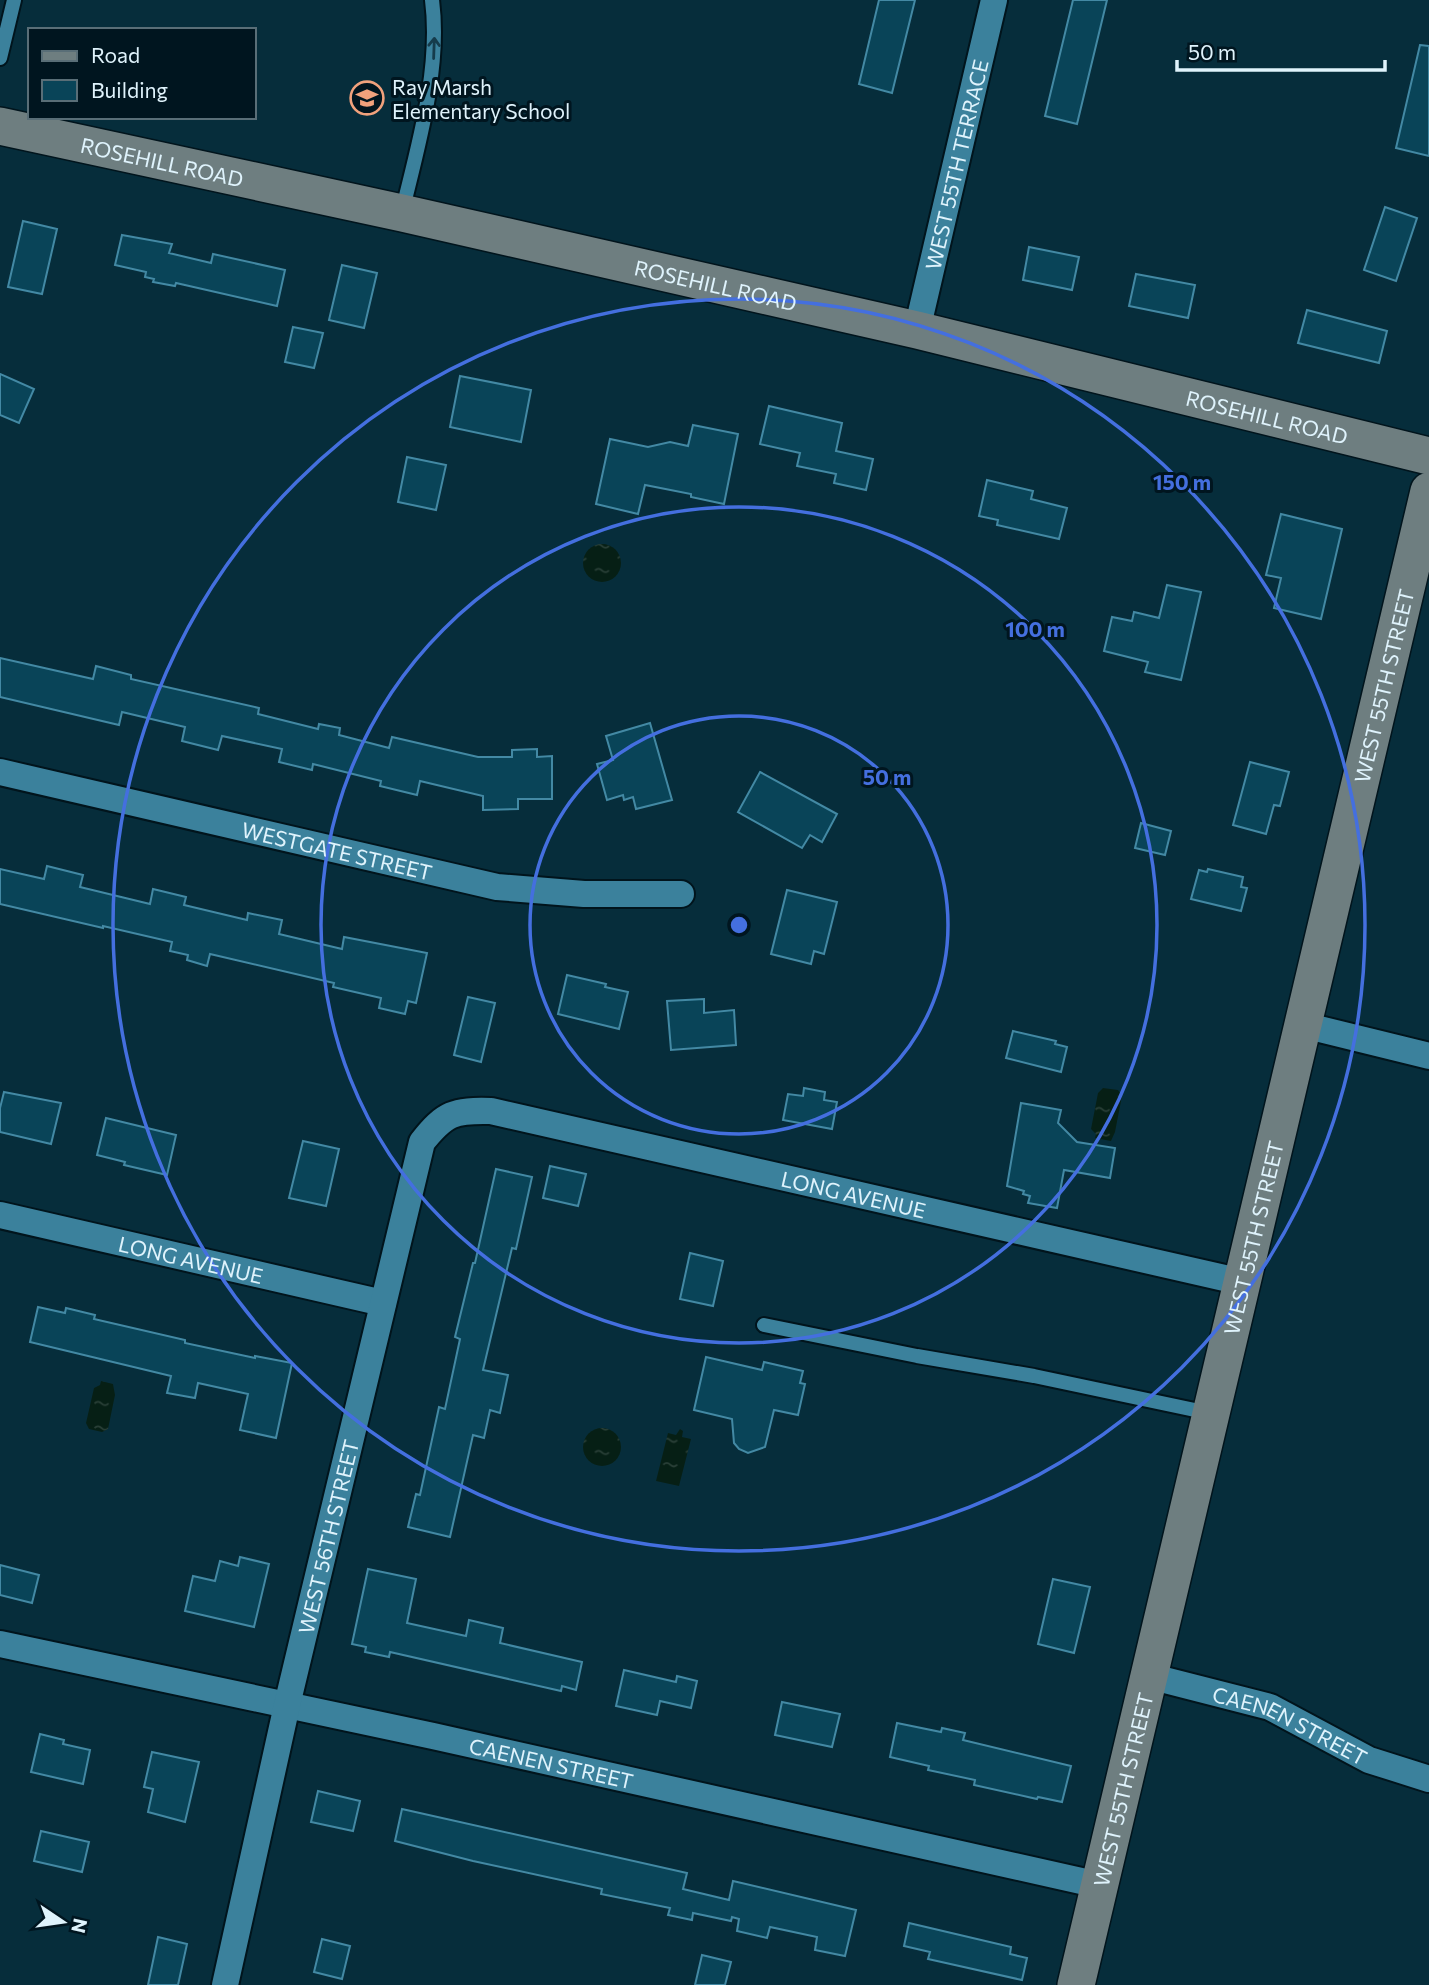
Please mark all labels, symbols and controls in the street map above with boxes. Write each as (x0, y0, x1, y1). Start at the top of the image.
legend (28, 28, 256, 119)
scale bar (1177, 28, 1385, 72)
one-way arrow (427, 37, 440, 60)
text: 50 m (1188, 39, 1236, 64)
text: Road (91, 42, 140, 67)
street label: WEST 55TH TERRACE (919, 57, 992, 272)
place label: Ray Marsh Elementary School (392, 74, 570, 123)
text: Building (91, 77, 168, 102)
school or university icon: Ray Marsh Elementary School (348, 79, 386, 117)
street label: ROSEHILL ROAD (79, 131, 246, 191)
street label: ROSEHILL ROAD (632, 254, 799, 315)
street label: ROSEHILL ROAD (1184, 384, 1351, 448)
text: 150 m (1153, 469, 1211, 494)
street label: WEST 55TH STREET (1348, 586, 1418, 785)
text: 100 m (1005, 616, 1065, 641)
text: 50 m (863, 764, 911, 789)
street label: WESTGATE STREET (239, 816, 435, 884)
centre of rings (727, 913, 751, 937)
street label: WEST 55TH STREET (1218, 1138, 1288, 1337)
street label: LONG AVENUE (779, 1165, 928, 1222)
street label: LONG AVENUE (116, 1230, 266, 1288)
street label: WEST 56TH STREET (292, 1437, 363, 1636)
street label: CAENEN STREET (1210, 1680, 1372, 1769)
street label: WEST 55TH STREET (1087, 1690, 1157, 1889)
street label: CAENEN STREET (467, 1732, 636, 1793)
north arrow (28, 1887, 98, 1957)
text: N (67, 1916, 93, 1935)

